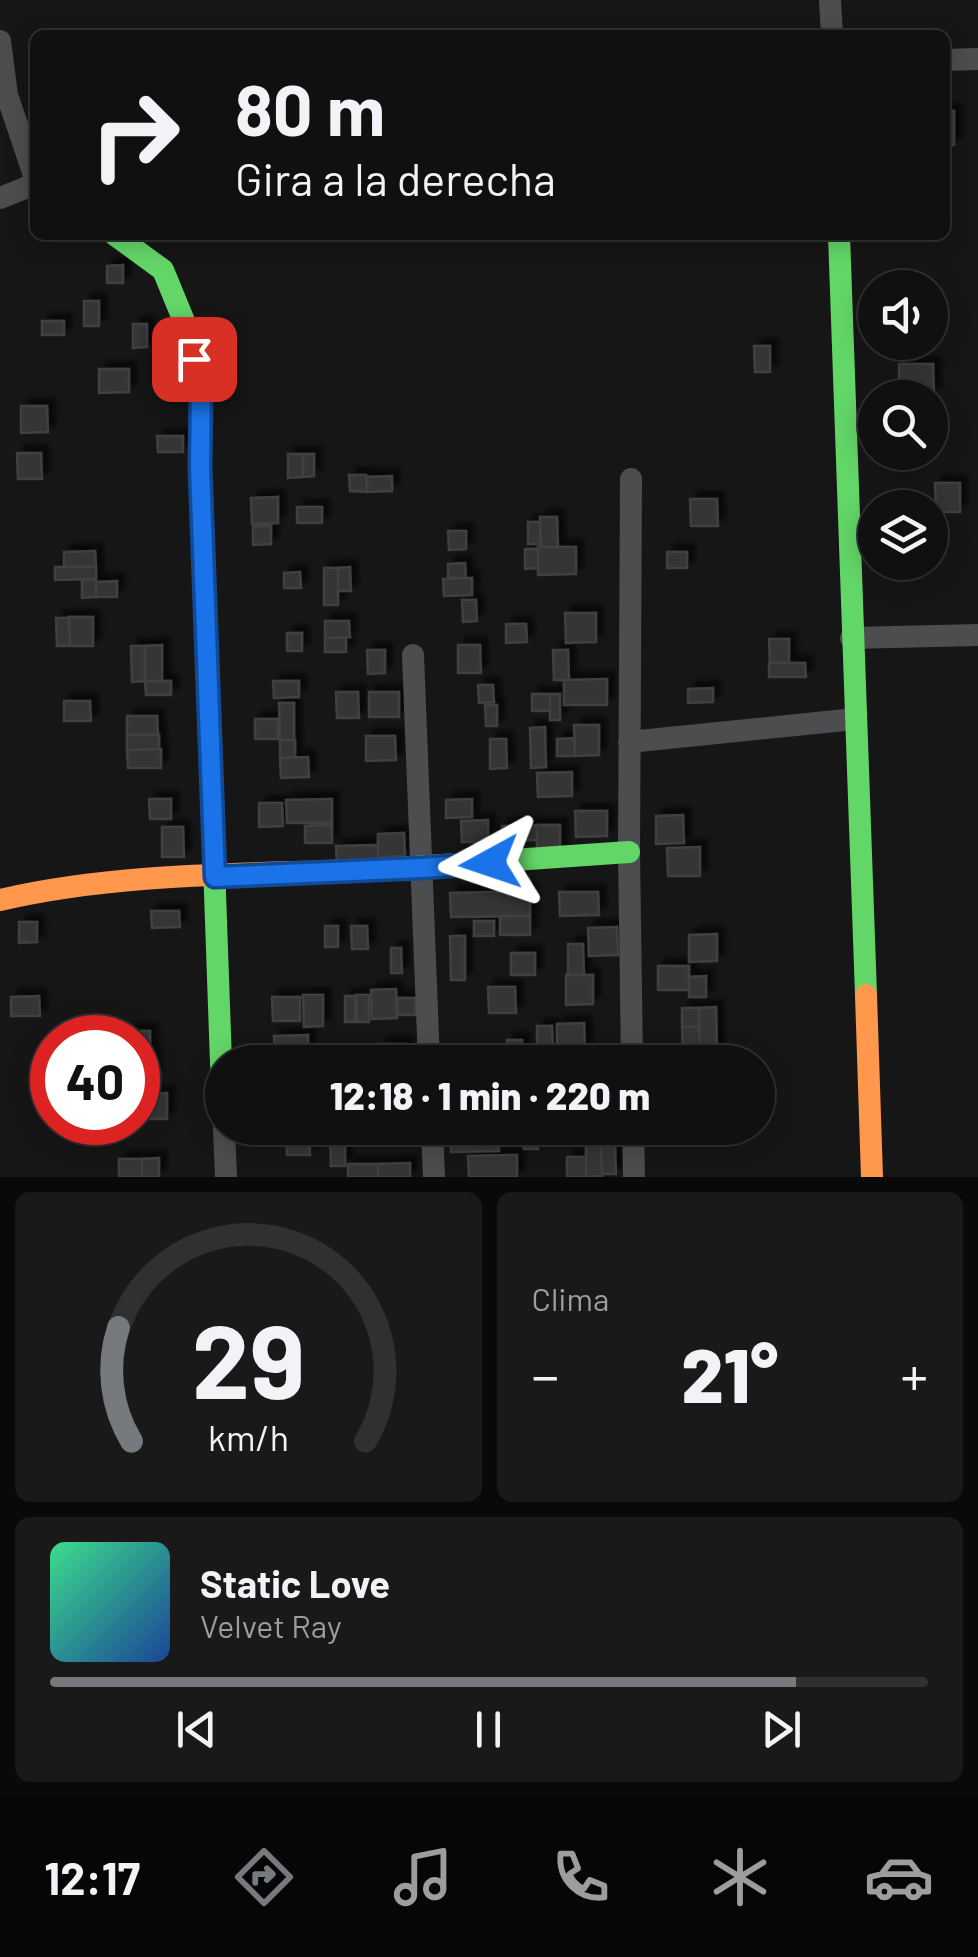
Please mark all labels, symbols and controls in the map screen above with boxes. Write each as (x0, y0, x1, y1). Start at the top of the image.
text: 80 m (235, 66, 385, 150)
icon: right (70, 70, 200, 200)
text: Gira a la derecha (235, 151, 556, 205)
map controls (858, 270, 948, 580)
button: sound (858, 270, 948, 360)
pin (152, 317, 237, 402)
icon: arrive (167, 332, 222, 387)
button: search (858, 380, 948, 470)
button: layers (858, 490, 948, 580)
position arrow (438, 811, 542, 915)
speed limit sign: 40 (30, 1015, 160, 1145)
text: 12:18 · 1 min · 220 m (330, 1072, 650, 1118)
text: Clima (532, 1279, 609, 1317)
text: 29 (192, 1295, 305, 1420)
text: 21° (681, 1328, 778, 1418)
text: − (532, 1341, 559, 1407)
text: + (900, 1341, 928, 1407)
text: km/h (208, 1415, 289, 1458)
text: Static Love (200, 1560, 390, 1606)
text: Velvet Ray (200, 1606, 342, 1644)
icon: previous (169, 1702, 224, 1757)
icon: pause (461, 1702, 516, 1757)
icon: next (754, 1702, 809, 1757)
icon: directions (229, 1842, 299, 1912)
icon: music (388, 1842, 458, 1912)
icon: phone (546, 1842, 616, 1912)
icon: climate (705, 1842, 775, 1912)
icon: car (864, 1842, 934, 1912)
text: 12:17 (44, 1850, 140, 1904)

